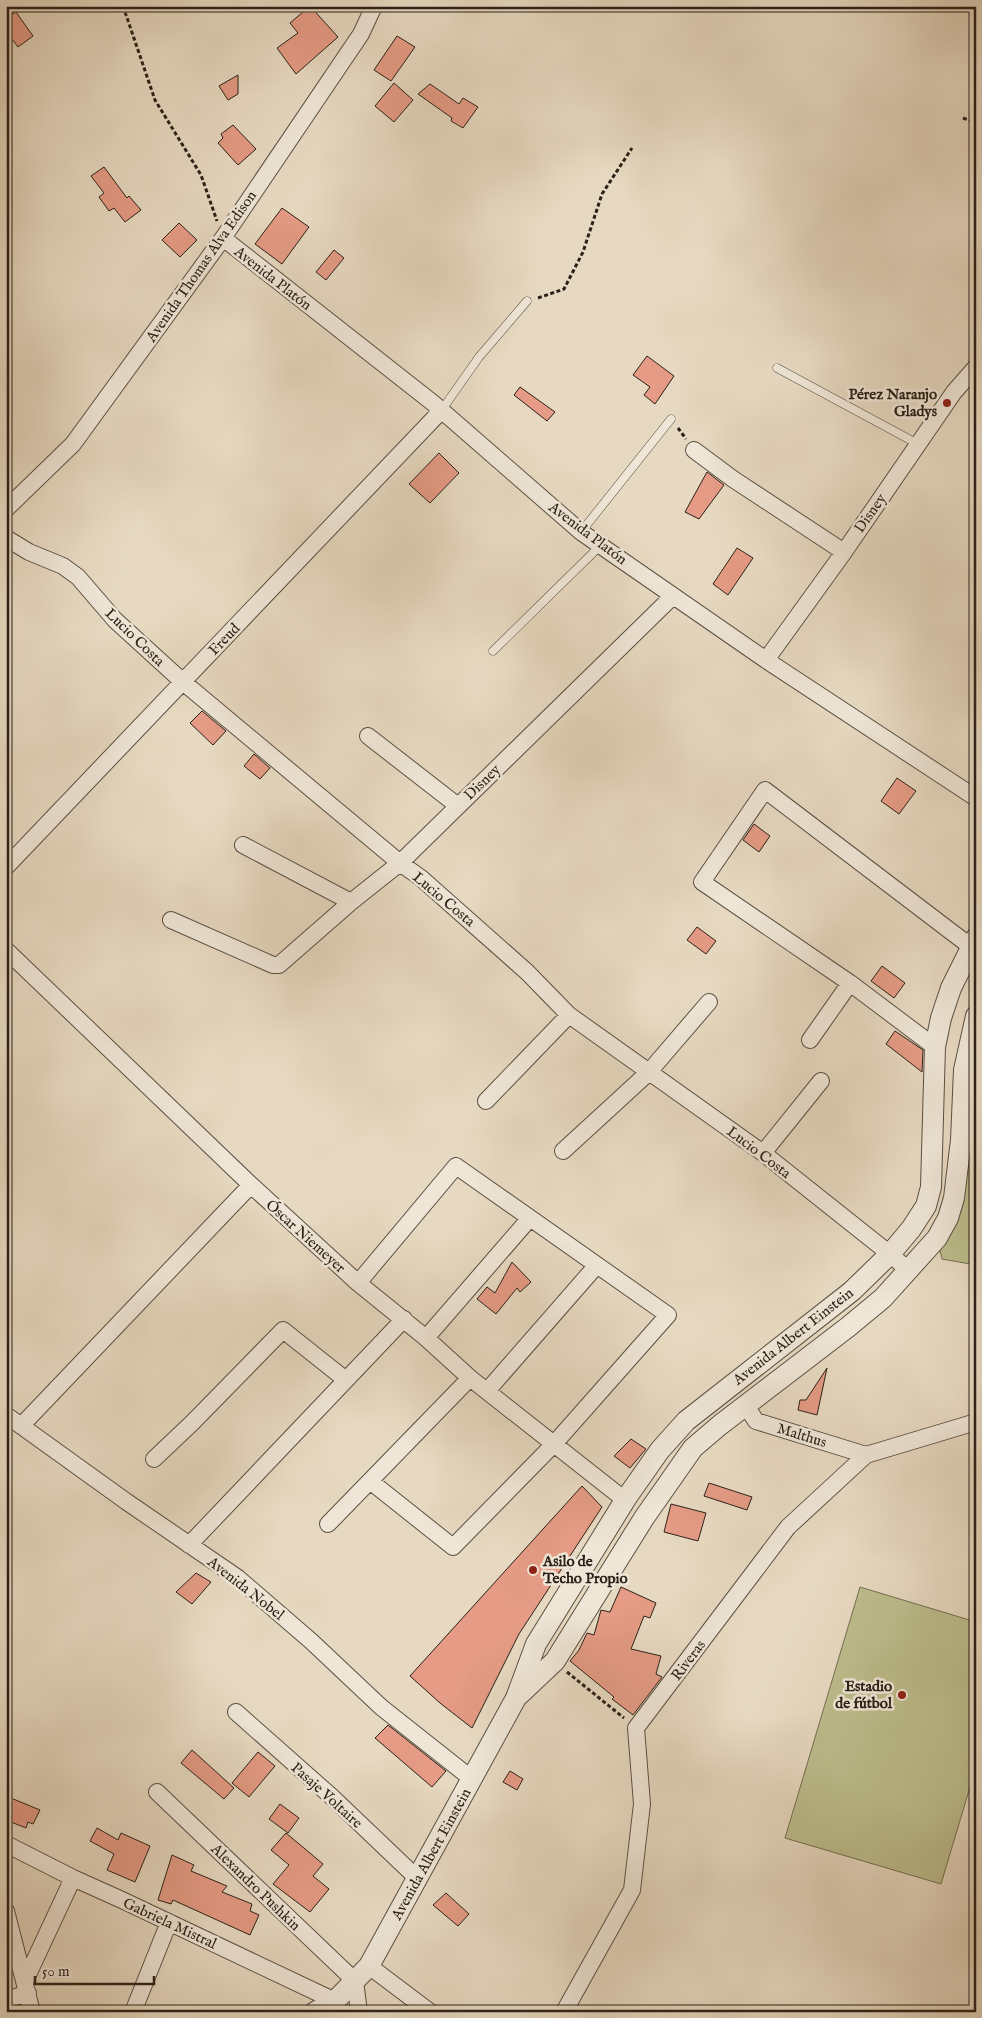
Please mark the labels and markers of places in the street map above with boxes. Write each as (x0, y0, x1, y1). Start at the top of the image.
place label: Pérez Naranjo Gladys (848, 385, 938, 421)
marker: Pérez Naranjo Gladys (941, 397, 953, 409)
place label: Asilo de Techo Propio (542, 1552, 628, 1588)
marker: Asilo de Techo Propio (527, 1564, 539, 1576)
place label: Estadio de fútbol (835, 1677, 893, 1713)
marker: Estadio de fútbol (896, 1689, 908, 1701)

